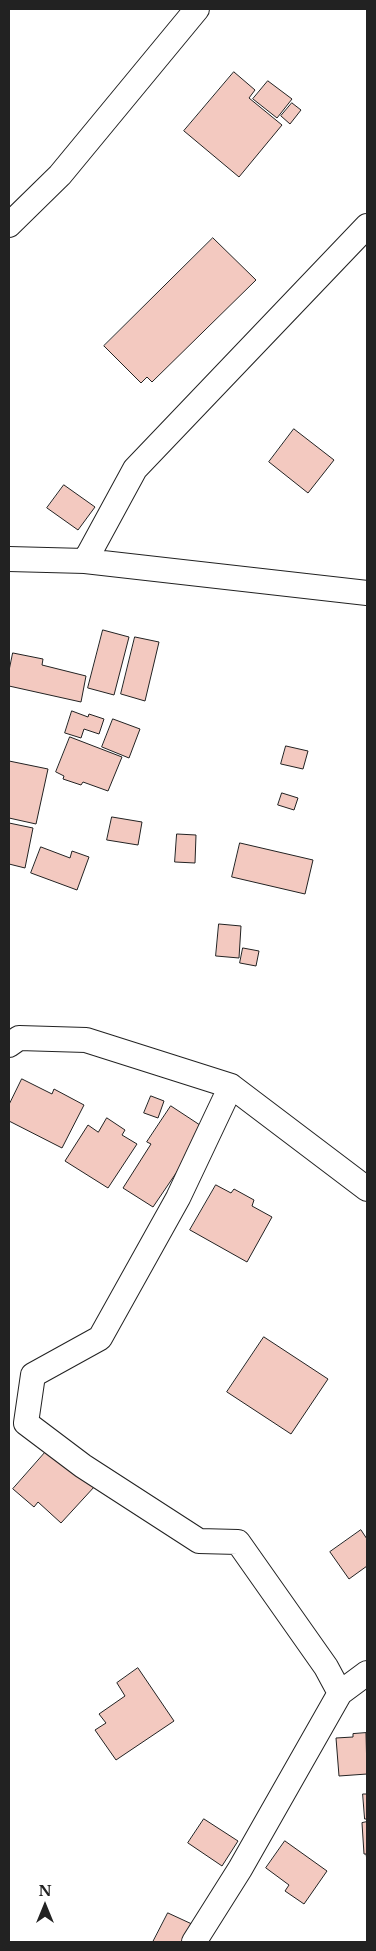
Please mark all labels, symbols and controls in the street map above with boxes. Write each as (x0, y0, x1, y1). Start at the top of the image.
north arrow (20, 1881, 70, 1931)
text: N (38, 1882, 52, 1900)

